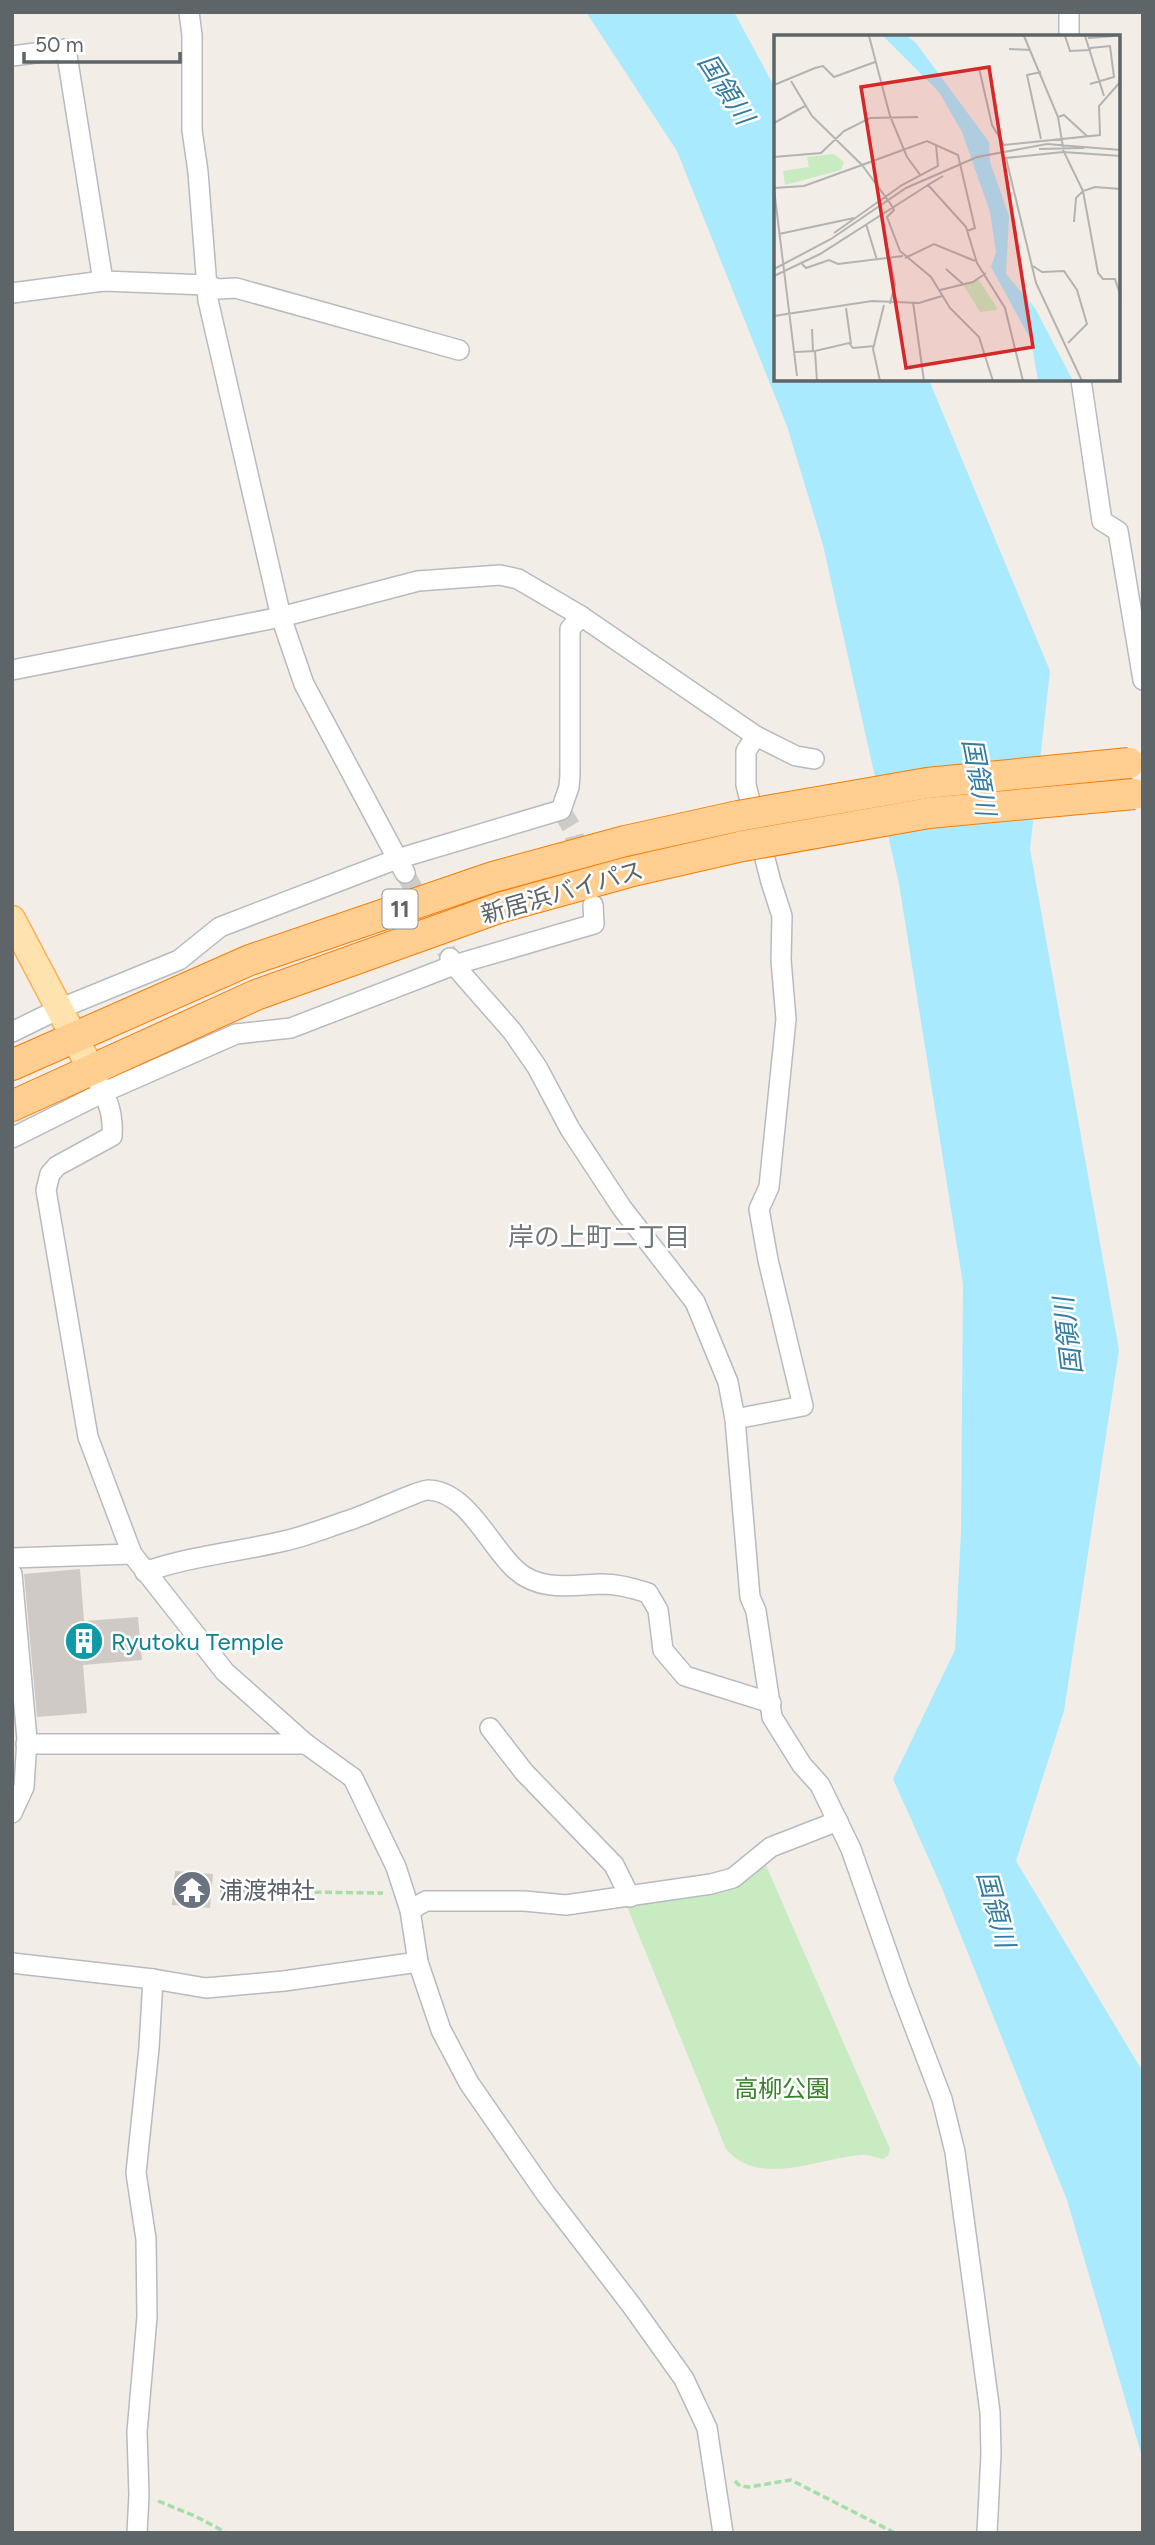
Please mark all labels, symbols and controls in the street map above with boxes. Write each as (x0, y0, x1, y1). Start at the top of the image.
scale bar (24, 21, 180, 65)
text: 50 m (35, 32, 84, 57)
inset map (774, 35, 1120, 382)
water label: 国領川 (691, 48, 762, 133)
water label: 国領川 (956, 736, 1003, 821)
street label: 新居浜バイパス (477, 855, 647, 929)
road number: 11 (382, 890, 418, 928)
district label: 岸の上町二丁目 (508, 1221, 690, 1253)
water label: 国領川 (1047, 1292, 1089, 1377)
building icon: Ryutoku Temple (63, 1620, 105, 1662)
place label: Ryutoku Temple (111, 1627, 284, 1656)
water label: 国領川 (970, 1867, 1022, 1954)
temple icon: 浦渡神社 (171, 1869, 213, 1911)
place label: 浦渡神社 (219, 1876, 315, 1905)
park label: 高柳公園 (734, 2074, 830, 2103)

